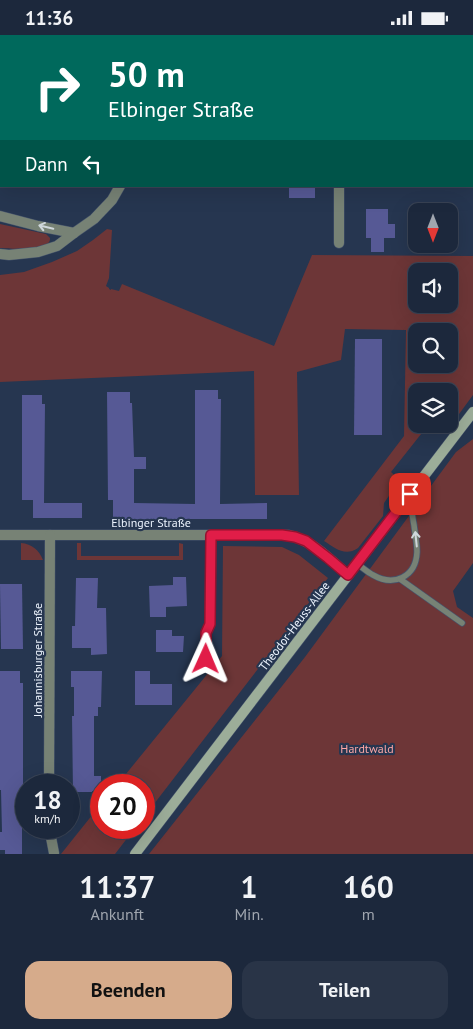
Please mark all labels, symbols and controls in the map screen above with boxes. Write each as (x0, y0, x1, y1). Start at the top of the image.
text: 11:36 (25, 6, 73, 30)
text: 50 m (108, 51, 185, 97)
icon: right (25, 55, 90, 120)
text: Elbinger Straße (108, 95, 254, 123)
icon: left (78, 150, 106, 178)
text: Dann (25, 152, 68, 176)
north arrow (408, 203, 458, 253)
map controls (408, 203, 458, 433)
one-way arrow (38, 222, 54, 231)
button: sound (408, 263, 458, 313)
button: search (408, 323, 458, 373)
button: layers (408, 383, 458, 433)
pin (389, 473, 431, 515)
icon: arrive (396, 480, 424, 508)
street label: Elbinger Straße (111, 515, 191, 530)
one-way arrow (411, 532, 421, 548)
street label: Theodor-Heuss-Allee (255, 578, 333, 674)
street label: Johannisburger Straße (30, 603, 45, 718)
position arrow (179, 632, 231, 684)
park label: Hardtwald (340, 741, 394, 756)
speed limit sign: 20 (90, 774, 155, 839)
text: 18 (33, 784, 62, 816)
text: km/h (34, 811, 61, 826)
text: 11:37 (79, 867, 155, 906)
text: 1 (241, 867, 258, 906)
text: 160 (343, 867, 394, 906)
text: Ankunft (91, 904, 144, 924)
text: Min. (234, 904, 264, 924)
text: m (362, 904, 375, 924)
button: Beenden (25, 961, 232, 1019)
button: Teilen (242, 961, 448, 1019)

